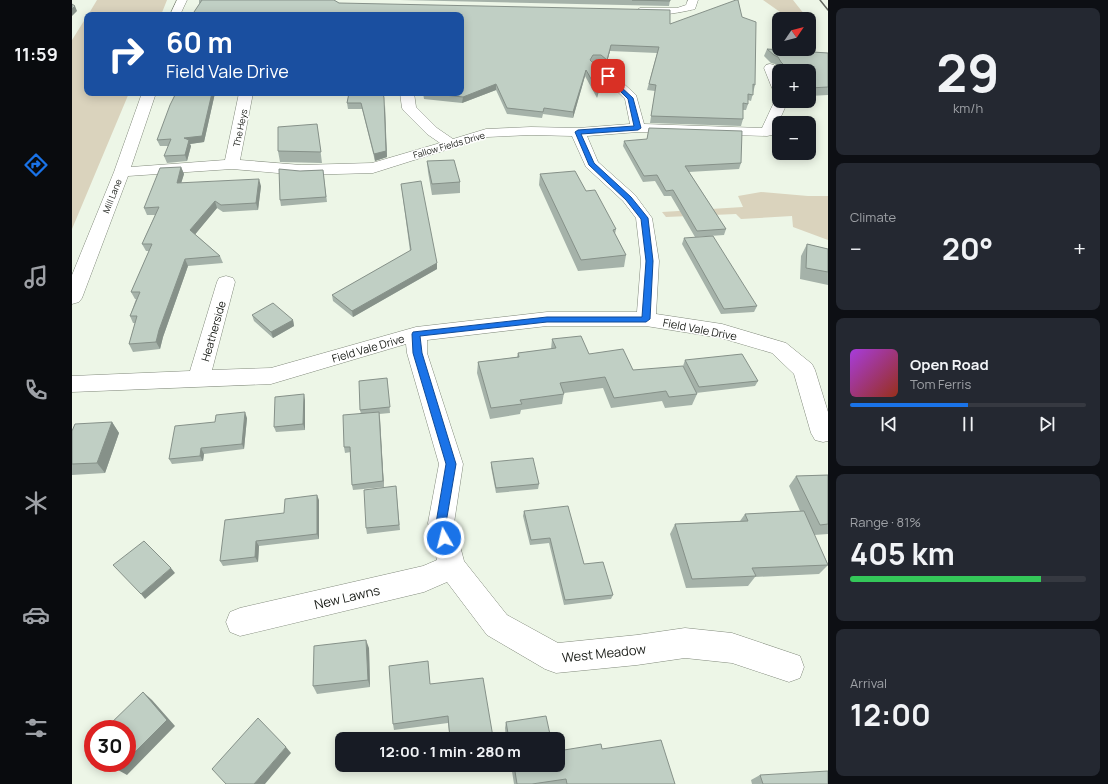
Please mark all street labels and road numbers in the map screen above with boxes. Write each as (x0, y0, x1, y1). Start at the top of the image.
street label: The Heys (230, 108, 250, 148)
street label: Fallow Fields Drive (411, 129, 487, 161)
street label: Mill Lane (99, 177, 125, 215)
street label: Heatherside (197, 298, 229, 363)
street label: Field Vale Drive (662, 314, 739, 344)
street label: Field Vale Drive (330, 330, 407, 366)
street label: New Lawns (312, 581, 382, 613)
street label: West Meadow (561, 640, 647, 666)

